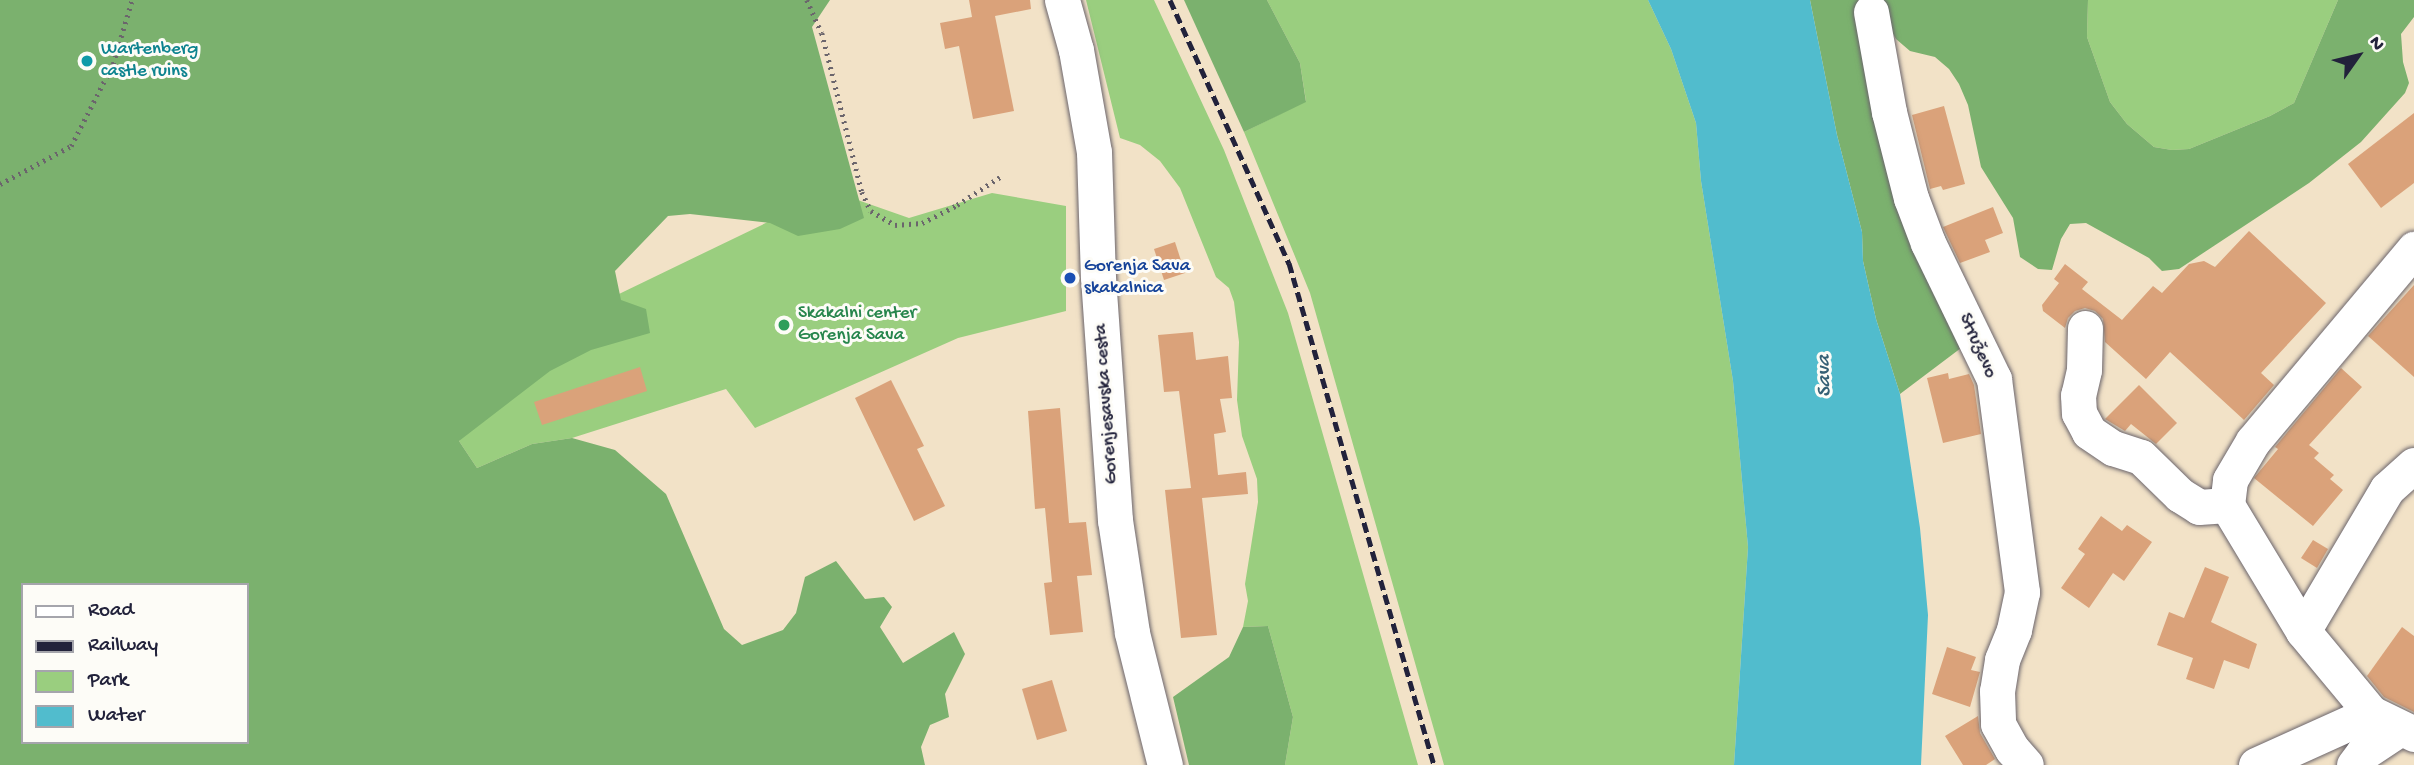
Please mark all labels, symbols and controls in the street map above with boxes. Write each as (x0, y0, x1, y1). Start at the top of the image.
north arrow (2323, 21, 2393, 91)
text: N (2363, 32, 2389, 56)
place label: Wartenberg castle ruins (101, 39, 198, 83)
marker: Wartenberg castle ruins (79, 53, 95, 69)
place label: Gorenja Sava skakalnica (1084, 256, 1190, 300)
marker: Gorenja Sava skakalnica (1062, 270, 1078, 286)
place label: Skakalni center Gorenja Sava (798, 303, 916, 347)
street label: Struževo (1953, 310, 2001, 382)
marker: Skakalni center Gorenja Sava (776, 317, 792, 333)
street label: Gorenjesavska cesta (1090, 323, 1124, 485)
water label: Sava (1813, 355, 1839, 397)
legend (21, 583, 248, 744)
text: Road (88, 599, 134, 624)
text: Railway (88, 634, 158, 659)
text: Park (88, 669, 128, 694)
text: Water (88, 704, 144, 729)

